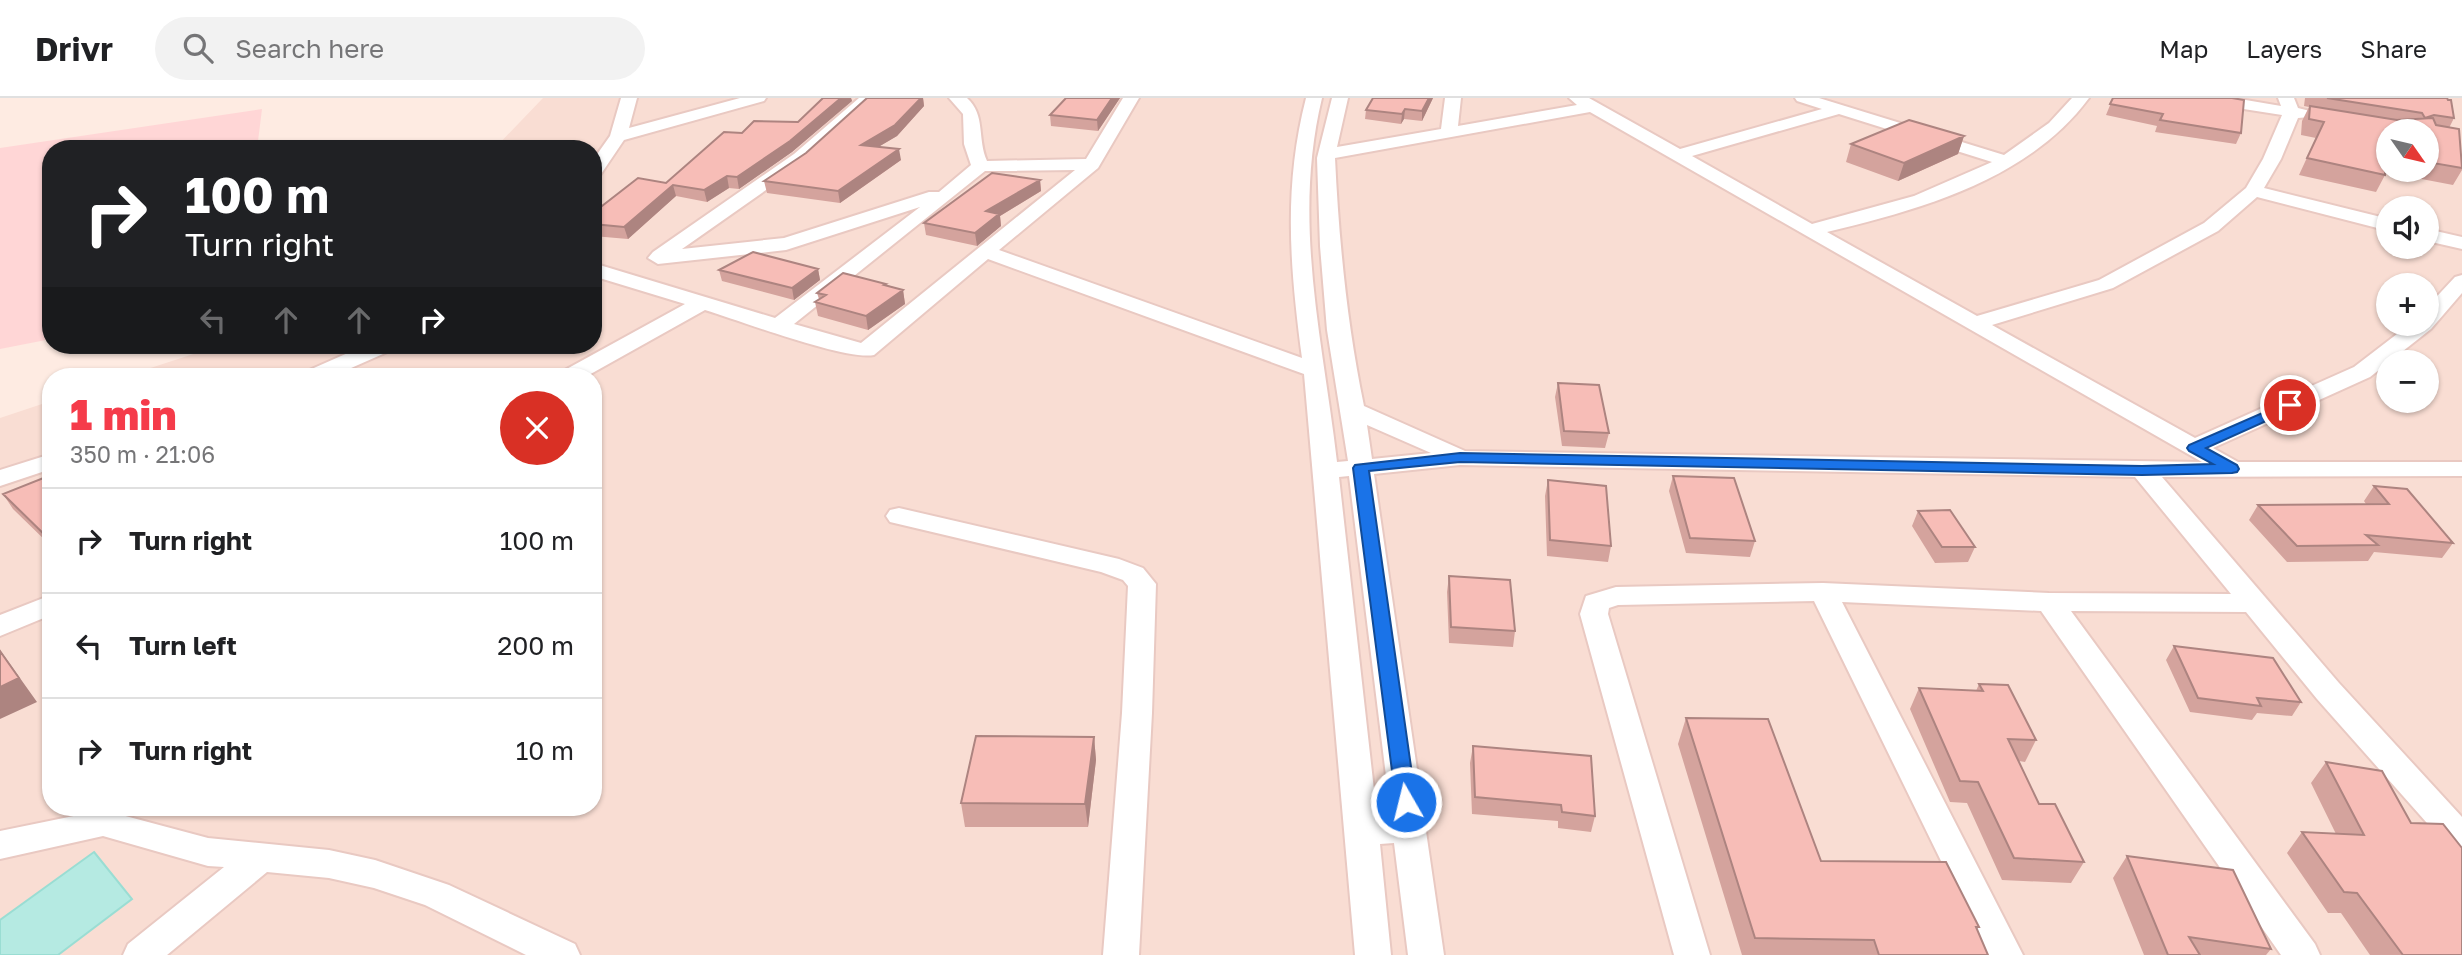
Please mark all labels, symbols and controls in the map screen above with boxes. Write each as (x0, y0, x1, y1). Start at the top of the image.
search box (155, 17, 645, 80)
text: Drivr (35, 29, 113, 68)
icon: search (179, 29, 217, 67)
text: Search here (235, 33, 384, 64)
text: Map (2159, 34, 2208, 63)
text: Layers (2246, 34, 2322, 63)
text: Share (2360, 34, 2427, 63)
north arrow (2376, 119, 2440, 182)
map controls (2376, 119, 2439, 413)
text: 100 m (185, 165, 329, 224)
icon: right (70, 168, 161, 259)
button: sound (2376, 196, 2439, 259)
text: Turn right (185, 225, 334, 263)
button: + (2376, 273, 2439, 336)
icon: left (194, 301, 232, 339)
icon: ahead (267, 301, 305, 339)
icon: ahead (340, 301, 378, 339)
icon: right (413, 301, 451, 339)
button: − (2376, 350, 2439, 413)
pin (2260, 375, 2320, 435)
icon: arrive (2271, 386, 2309, 424)
text: 1 min (70, 389, 177, 439)
button: close (500, 391, 574, 465)
text: 350 m · 21:06 (70, 440, 215, 468)
icon: right (70, 522, 108, 560)
text: Turn right (129, 525, 252, 556)
text: 100 m (500, 525, 574, 556)
icon: left (70, 627, 108, 665)
text: Turn left (129, 630, 237, 661)
text: 200 m (497, 630, 574, 661)
icon: right (70, 732, 108, 770)
text: Turn right (129, 735, 252, 766)
text: 10 m (516, 735, 574, 766)
position arrow (1369, 765, 1443, 839)

